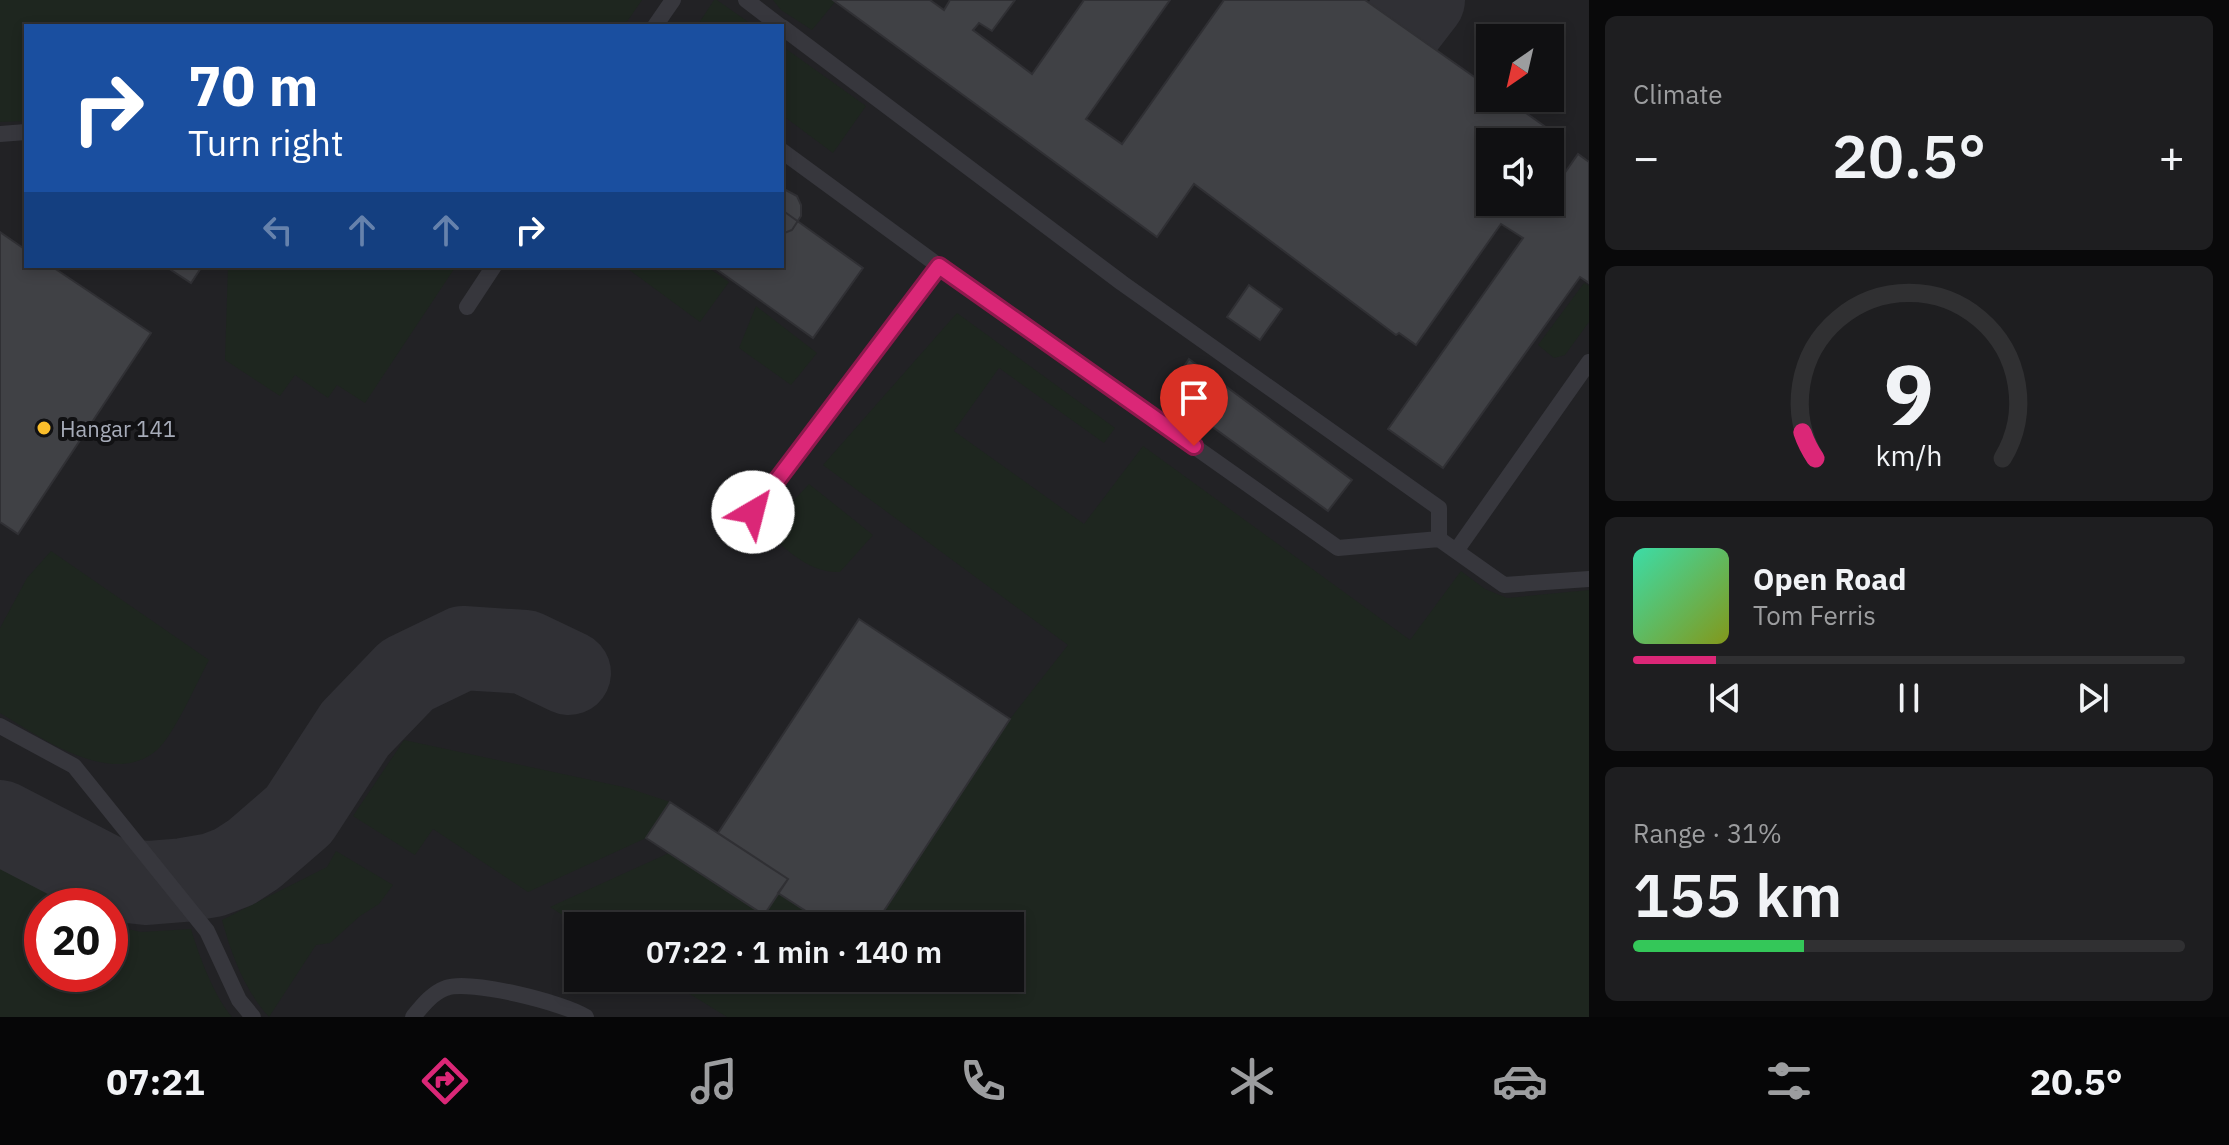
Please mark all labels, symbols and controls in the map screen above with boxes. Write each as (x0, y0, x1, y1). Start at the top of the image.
north arrow (1476, 24, 1564, 112)
map controls (1476, 24, 1564, 216)
text: 70 m (188, 49, 318, 121)
icon: right (56, 56, 160, 160)
text: Climate (1633, 77, 1723, 111)
text: 20.5° (1832, 116, 1986, 195)
text: Turn right (188, 119, 344, 166)
button: sound (1476, 128, 1564, 216)
text: − (1633, 128, 1659, 185)
text: + (2159, 128, 2185, 185)
icon: left (256, 208, 300, 252)
icon: ahead (340, 208, 384, 252)
icon: ahead (424, 208, 468, 252)
icon: right (508, 208, 552, 252)
text: 9 (1884, 340, 1934, 448)
pin (1160, 364, 1228, 446)
icon: arrive (1172, 376, 1216, 420)
place label: Hangar 141 (60, 414, 176, 443)
marker: Hangar 141 (35, 419, 53, 437)
text: km/h (1875, 438, 1943, 475)
position arrow (711, 470, 795, 554)
text: Open Road (1753, 559, 1906, 598)
text: Tom Ferris (1753, 598, 1876, 632)
icon: previous (1703, 676, 1747, 720)
icon: pause (1887, 676, 1931, 720)
icon: next (2071, 676, 2115, 720)
text: Range · 31% (1633, 816, 1782, 850)
text: 155 km (1633, 855, 1842, 934)
speed limit sign: 20 (24, 888, 128, 992)
text: 07:22 · 1 min · 140 m (646, 932, 942, 971)
icon: directions (417, 1053, 473, 1109)
icon: music (686, 1053, 742, 1109)
icon: phone (955, 1053, 1011, 1109)
icon: climate (1224, 1053, 1280, 1109)
icon: car (1492, 1053, 1548, 1109)
icon: filters (1761, 1053, 1817, 1109)
text: 07:21 (106, 1058, 205, 1105)
text: 20.5° (2030, 1058, 2123, 1105)

